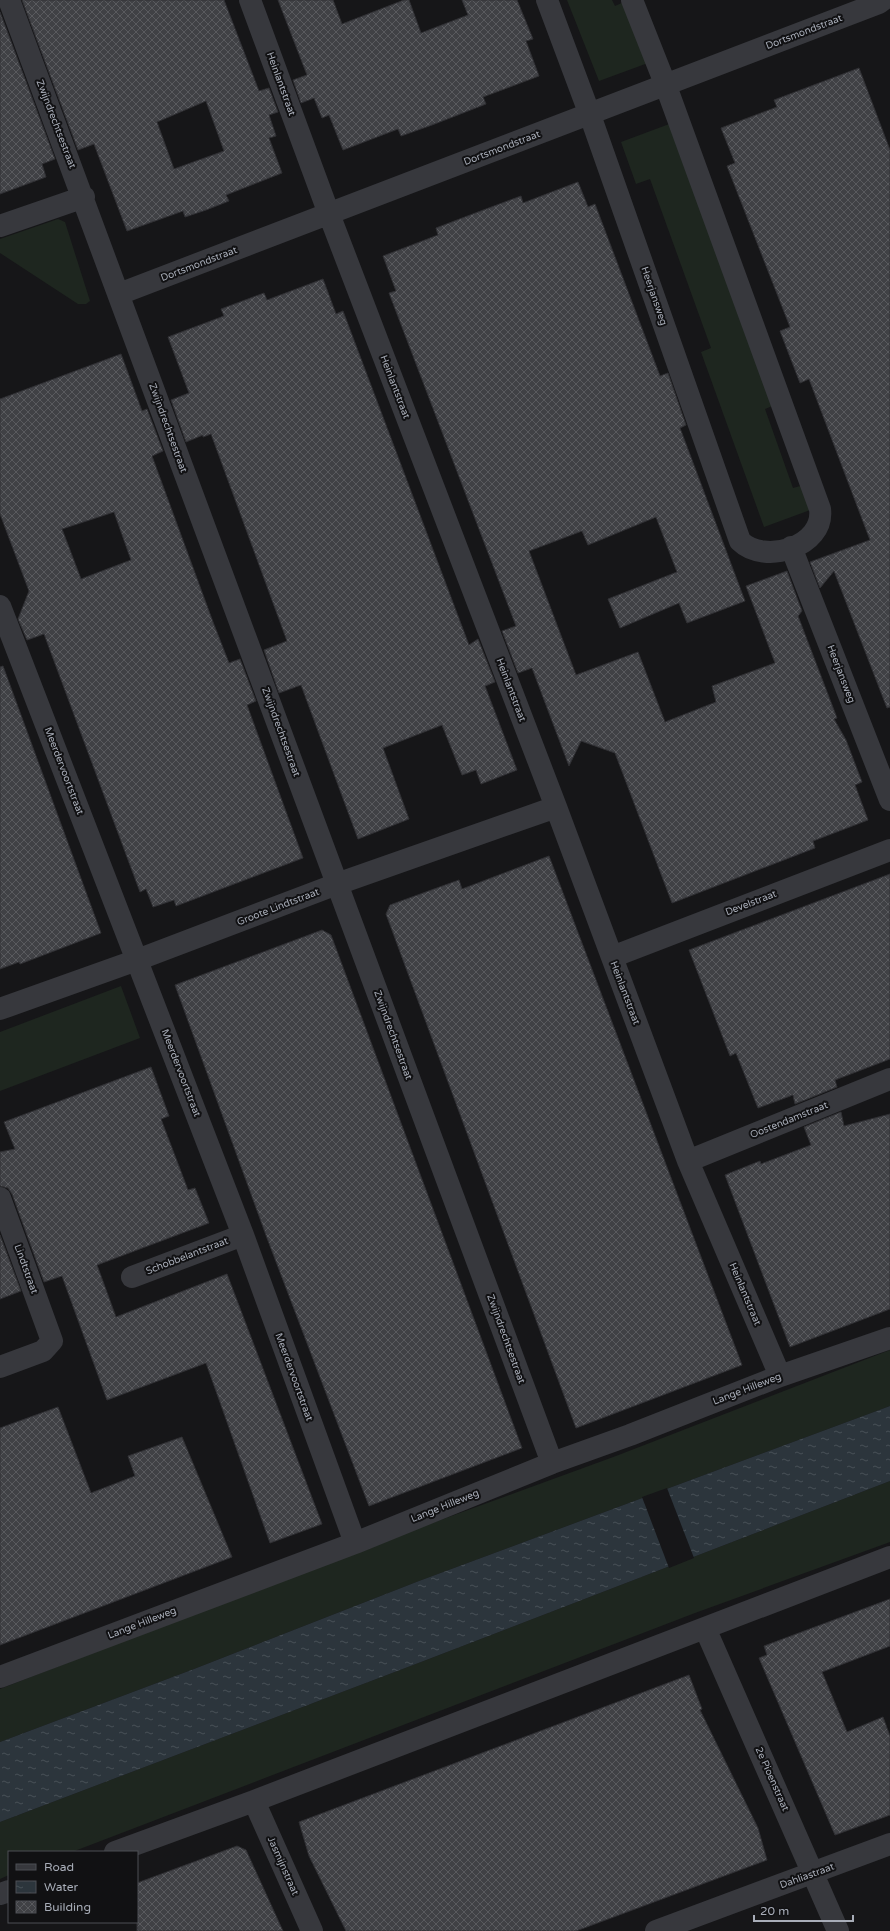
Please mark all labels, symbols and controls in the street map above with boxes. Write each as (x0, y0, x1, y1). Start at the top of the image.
street label: Dortsmondstraat (764, 12, 844, 52)
street label: Heinlantstraat (264, 51, 298, 118)
street label: Zwijndrechtsestraat (34, 78, 79, 170)
street label: Dortsmondstraat (462, 128, 542, 168)
street label: Dortsmondstraat (159, 244, 239, 284)
street label: Heerjansweg (638, 265, 670, 327)
street label: Heinlantstraat (377, 354, 413, 421)
street label: Zwijndrechtsestraat (146, 382, 190, 474)
street label: Heerjansweg (824, 643, 858, 705)
street label: Heinlantstraat (493, 657, 529, 724)
street label: Zwijndrechtsestraat (259, 686, 303, 778)
street label: Meerdervoortstraat (42, 726, 86, 817)
street label: Groote Lindtstraat (235, 886, 321, 928)
street label: Develstraat (724, 888, 778, 918)
street label: Heinlantstraat (607, 960, 643, 1027)
street label: Zwijndrechtsestraat (371, 989, 415, 1081)
street label: Meerdervoortstraat (159, 1028, 203, 1119)
street label: Oostendamstraat (748, 1099, 830, 1141)
street label: Schobbelantstraat (144, 1235, 230, 1277)
street label: Lindtstraat (11, 1243, 41, 1296)
street label: Heinlantstraat (726, 1261, 764, 1327)
street label: Zwijndrechtsestraat (484, 1293, 528, 1385)
street label: Meerdervoortstraat (273, 1331, 316, 1423)
street label: Lange Hilleweg (711, 1370, 783, 1408)
street label: Lange Hilleweg (409, 1487, 481, 1525)
street label: Lange Hilleweg (106, 1604, 178, 1642)
street label: 2e Pioenstraat (753, 1745, 792, 1813)
street label: Jasmijnstraat (265, 1835, 301, 1897)
legend (8, 1851, 138, 1923)
text: Road (44, 1860, 74, 1874)
street label: Dahliastraat (778, 1861, 836, 1891)
text: Water (44, 1880, 79, 1894)
scale bar (754, 1897, 853, 1923)
text: Building (44, 1900, 91, 1914)
text: 20 m (760, 1904, 789, 1918)

